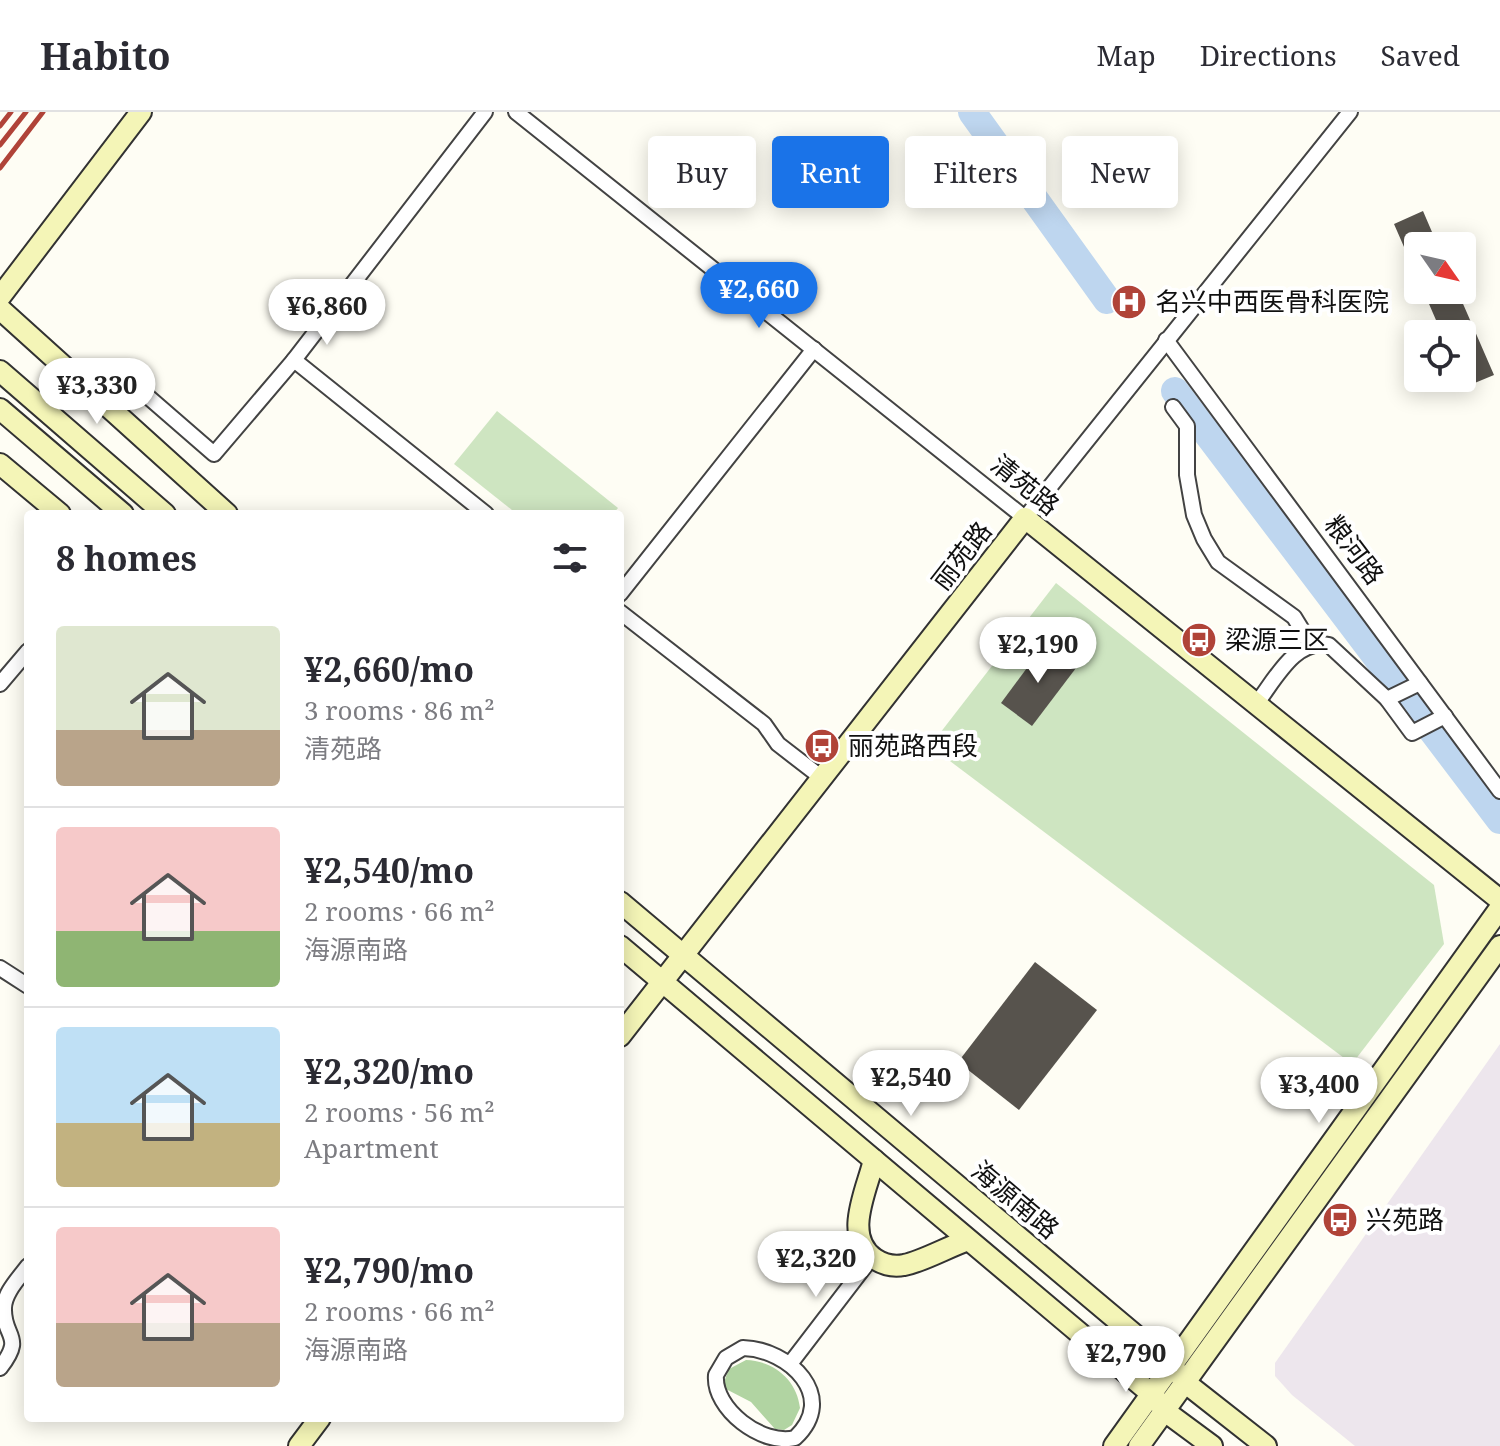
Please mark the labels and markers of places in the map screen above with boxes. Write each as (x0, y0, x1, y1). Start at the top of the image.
pin: ¥2,660 (694, 262, 824, 330)
pin: ¥6,860 (262, 279, 392, 347)
hospital icon: 名兴中西医骨科医院 (1110, 283, 1148, 321)
place label: 名兴中西医骨科医院 (1155, 283, 1389, 319)
pin: ¥3,330 (32, 358, 162, 426)
pin: ¥2,190 (973, 617, 1103, 685)
bus stop icon: 梁源三区 (1180, 621, 1218, 659)
place label: 梁源三区 (1225, 621, 1329, 657)
bus stop icon: 丽苑路西段 (803, 727, 841, 765)
place label: 丽苑路西段 (848, 727, 978, 763)
pin: ¥2,540 (846, 1050, 976, 1118)
pin: ¥3,400 (1254, 1057, 1384, 1125)
bus stop icon: 兴苑路 (1321, 1201, 1359, 1239)
place label: 兴苑路 (1366, 1201, 1444, 1237)
pin: ¥2,320 (751, 1231, 881, 1299)
pin: ¥2,790 (1061, 1326, 1191, 1394)

